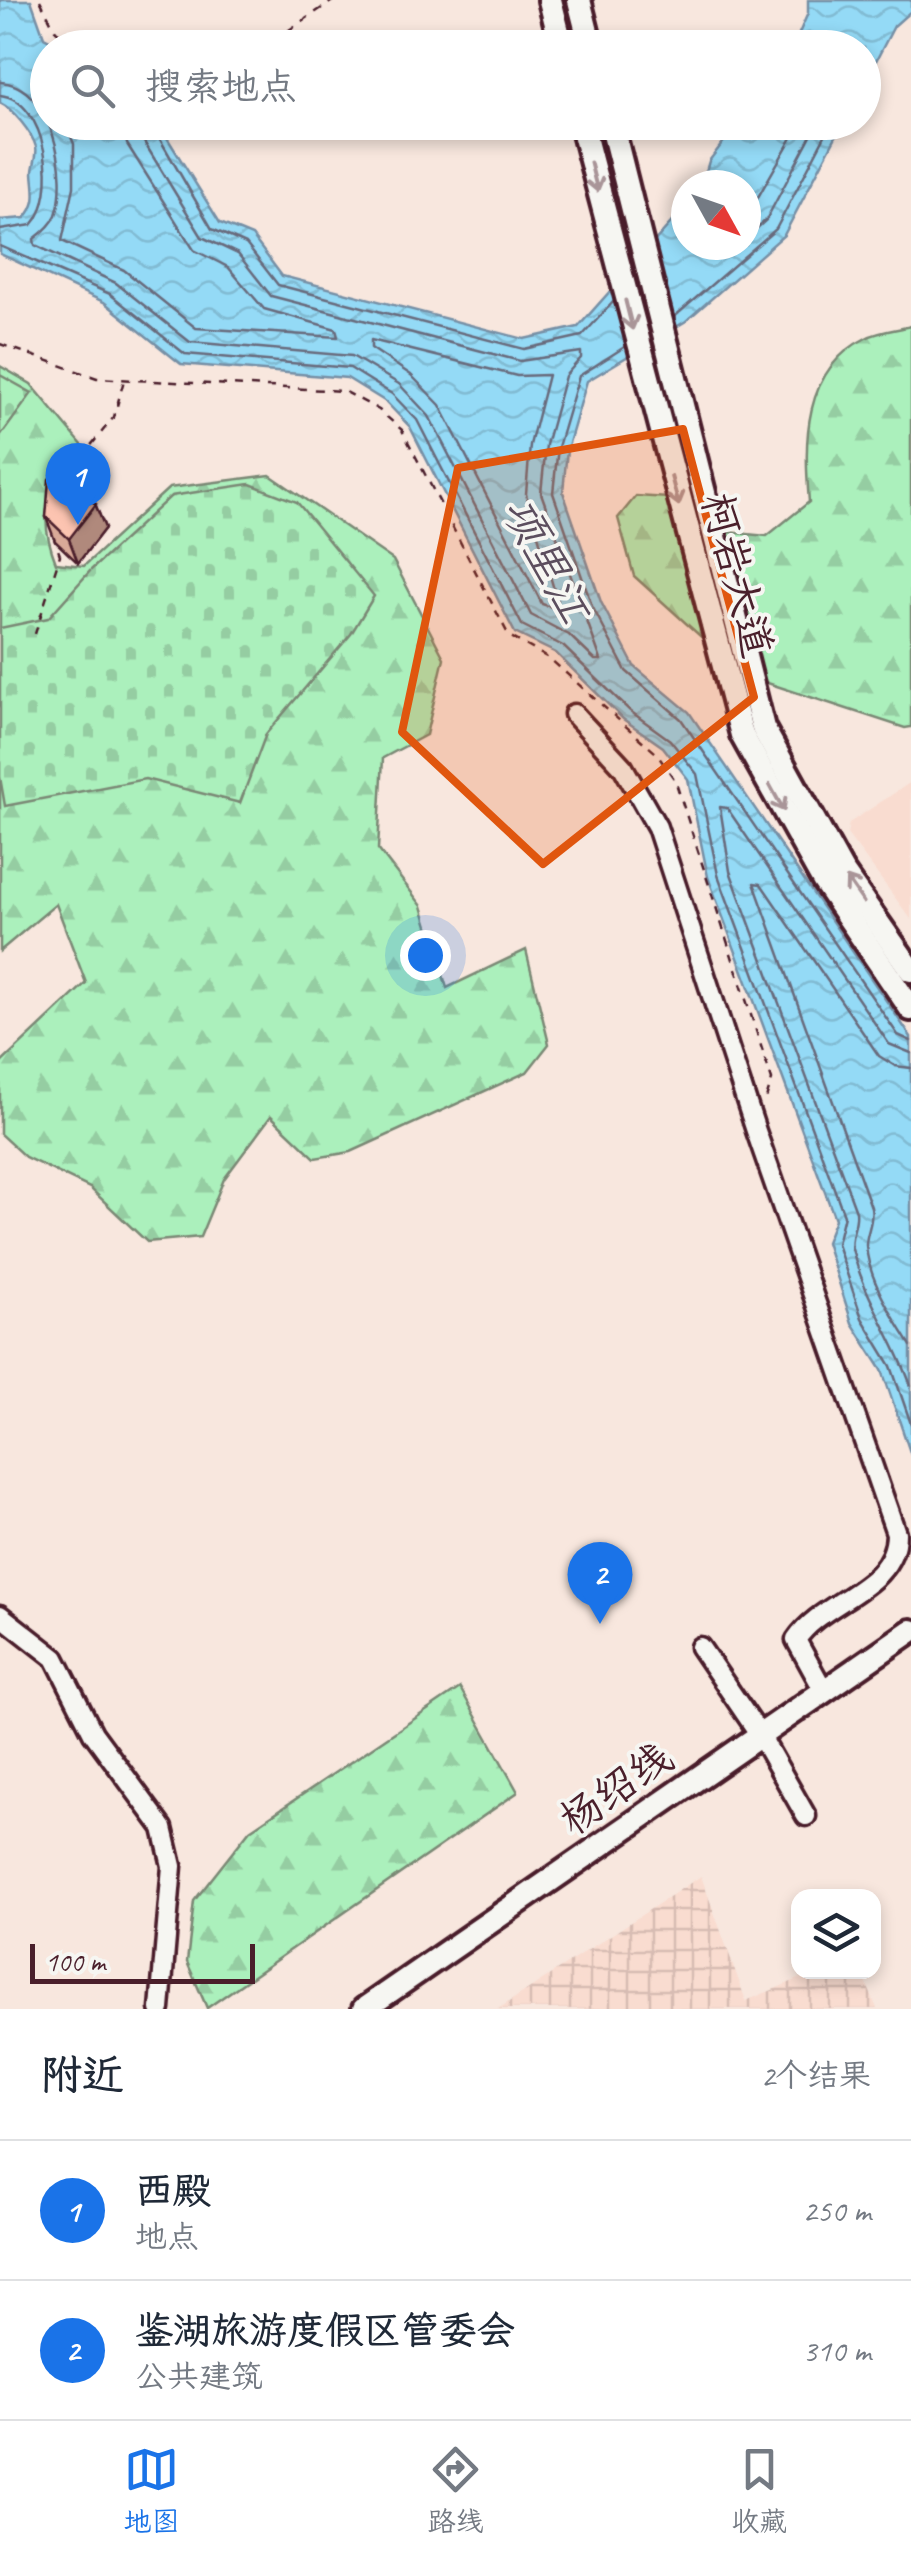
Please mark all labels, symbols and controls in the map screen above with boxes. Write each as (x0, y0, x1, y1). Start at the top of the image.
search box (30, 30, 881, 140)
icon: search (65, 58, 120, 113)
text: 搜索地点 (145, 63, 297, 110)
one-way arrow (586, 160, 604, 192)
north arrow (671, 170, 761, 260)
one-way arrow (620, 299, 639, 330)
pin: 1 (46, 442, 110, 525)
one-way arrow (667, 475, 686, 506)
water label: 项里江 (489, 487, 604, 635)
street label: 柯岩大道 (690, 487, 784, 663)
one-way arrow (768, 783, 788, 813)
one-way arrow (845, 877, 866, 905)
your location (400, 930, 451, 981)
pin: 2 (568, 1542, 632, 1624)
street label: 杨绍线 (549, 1731, 683, 1847)
map controls (791, 1889, 881, 1979)
button: layers (791, 1889, 881, 1979)
scale bar (30, 1939, 255, 1984)
text: 100 m (45, 1944, 105, 1979)
text: 附近 (40, 2049, 124, 2102)
text: 2个结果 (761, 2055, 871, 2096)
text: 西殿 (135, 2167, 211, 2214)
text: 1 (65, 2190, 80, 2231)
text: 250 m (802, 2190, 871, 2231)
text: 地点 (135, 2216, 199, 2257)
text: 鉴湖旅游度假区管委会 (135, 2307, 515, 2354)
text: 2 (65, 2330, 80, 2371)
text: 310 m (802, 2330, 871, 2371)
text: 公共建筑 (135, 2356, 263, 2397)
tab: 地图 (124, 2442, 180, 2539)
tab: 路线 (427, 2442, 483, 2539)
tab: 收藏 (731, 2442, 787, 2539)

